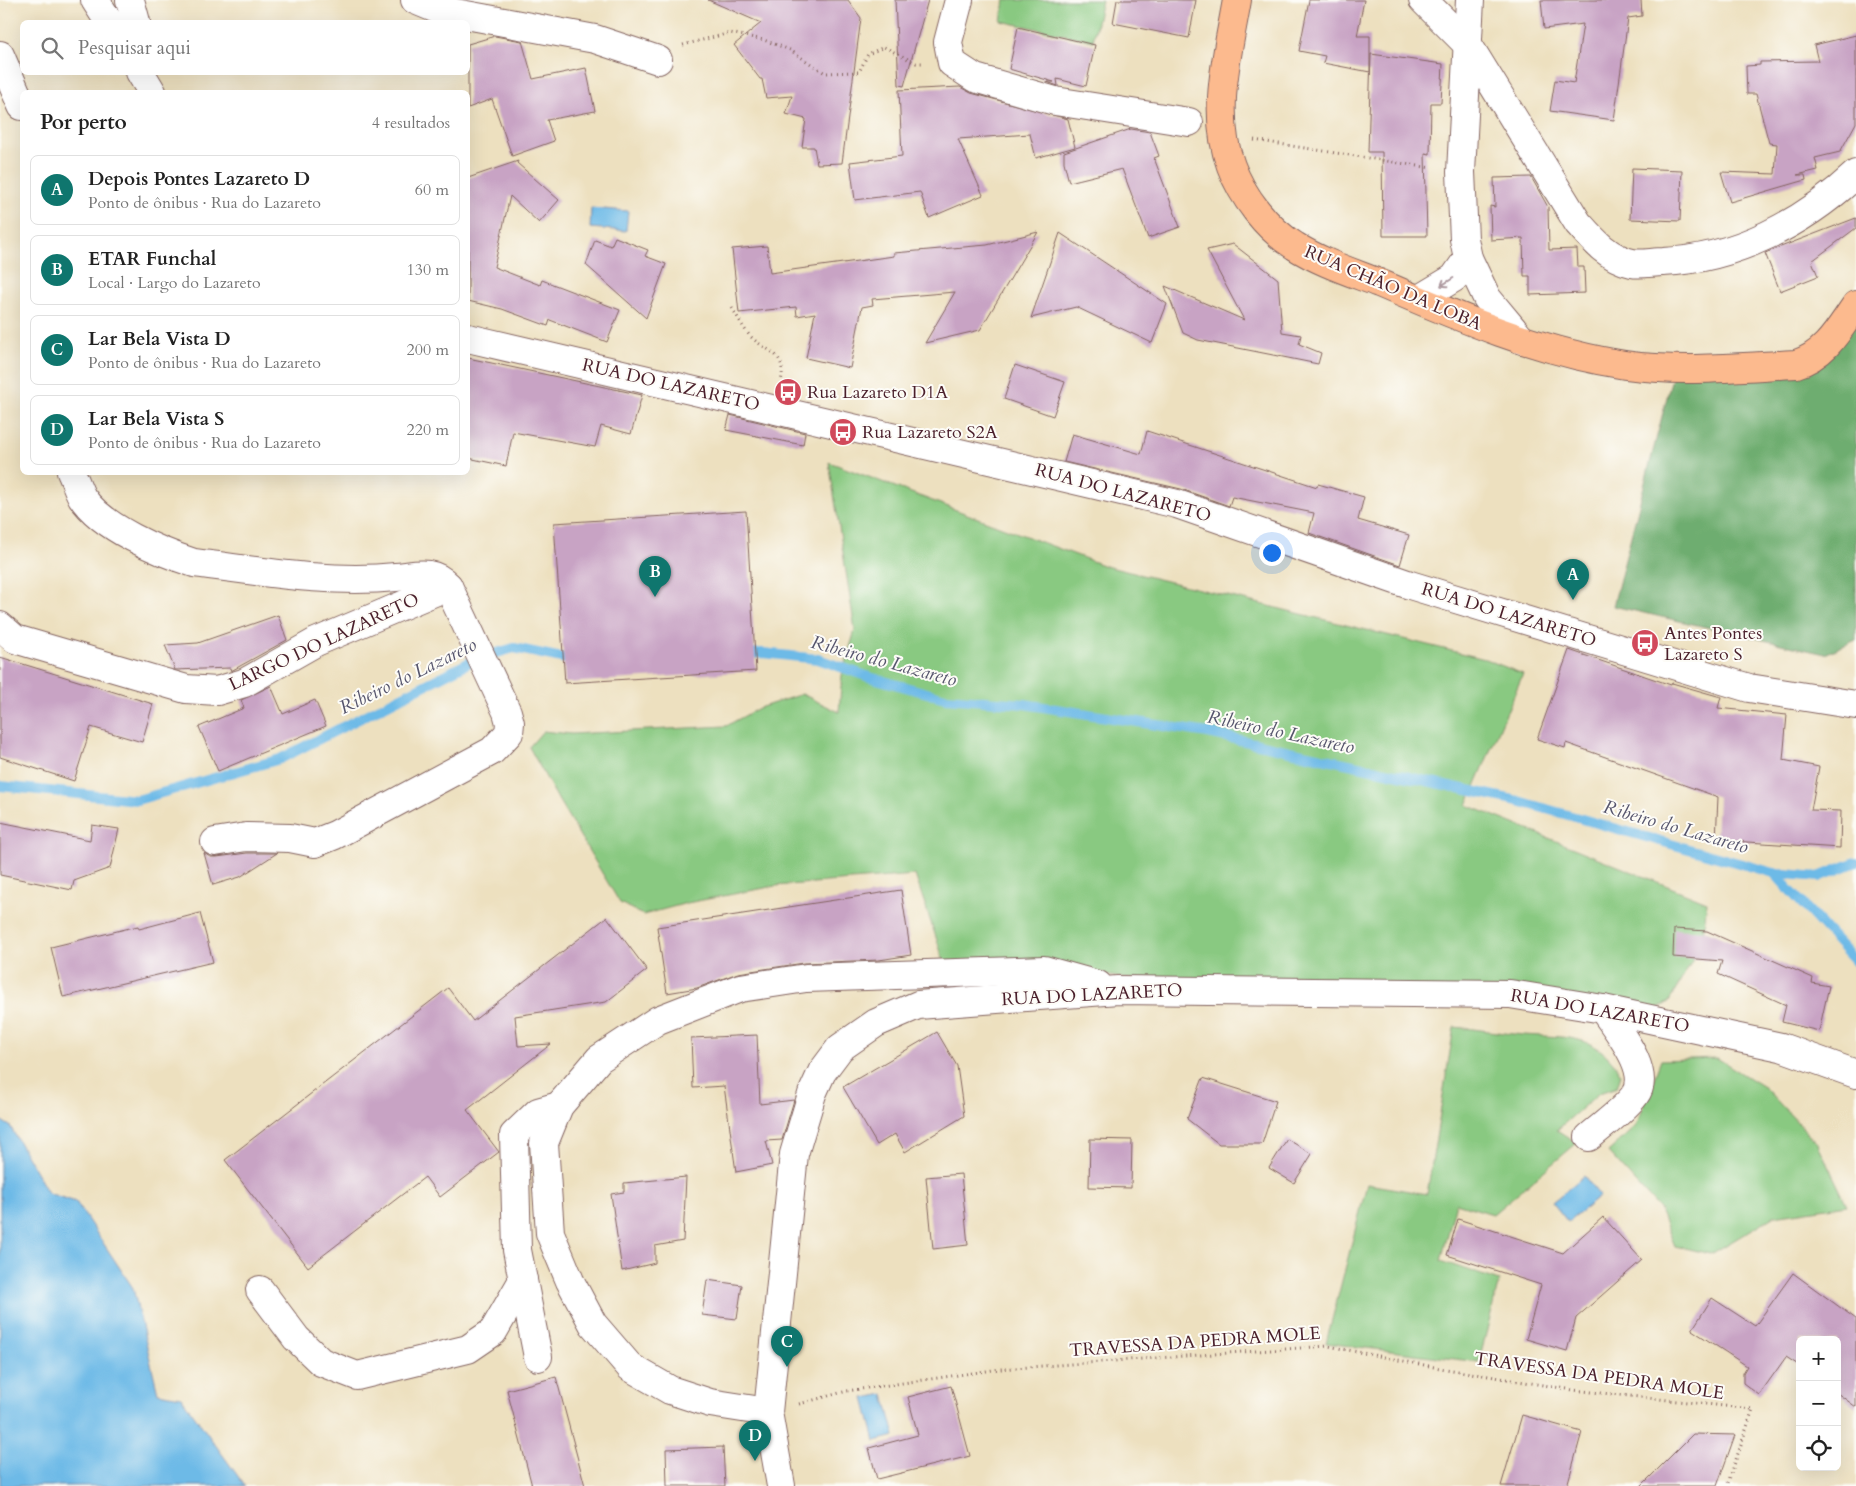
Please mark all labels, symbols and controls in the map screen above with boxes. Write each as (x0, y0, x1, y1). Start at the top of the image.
search box (20, 20, 470, 75)
icon: search (38, 34, 66, 62)
text: Pesquisar aqui (78, 35, 191, 61)
text: Por perto (40, 108, 127, 137)
text: 4 resultados (372, 112, 450, 134)
text: Depois Pontes Lazareto D (88, 166, 310, 192)
text: A (51, 179, 63, 201)
text: 60 m (415, 179, 449, 201)
text: Ponto de ônibus · Rua do Lazareto (88, 192, 321, 214)
street label: RUA CHÃO DA LOBA (1300, 239, 1486, 337)
text: ETAR Funchal (88, 246, 216, 272)
text: B (51, 259, 63, 281)
text: 130 m (407, 259, 449, 281)
text: Local · Largo do Lazareto (88, 272, 261, 294)
one-way arrow (1440, 278, 1454, 288)
text: Lar Bela Vista D (88, 326, 231, 352)
text: C (51, 339, 63, 361)
text: 200 m (407, 339, 449, 361)
text: Ponto de ônibus · Rua do Lazareto (88, 352, 321, 374)
street label: RUA DO LAZARETO (580, 352, 762, 418)
bus stop icon: Rua Lazareto D1A (773, 377, 803, 407)
place label: Rua Lazareto D1A (807, 380, 948, 405)
text: Lar Bela Vista S (88, 406, 224, 432)
bus stop icon: Rua Lazareto S2A (828, 417, 858, 447)
text: D (50, 419, 64, 441)
text: 220 m (407, 419, 449, 441)
place label: Rua Lazareto S2A (862, 420, 998, 445)
text: Ponto de ônibus · Rua do Lazareto (88, 432, 321, 454)
street label: RUA DO LAZARETO (1032, 457, 1214, 529)
your location (1259, 540, 1285, 566)
pin: B (639, 556, 671, 597)
pin: A (1557, 559, 1589, 600)
street label: RUA DO LAZARETO (1419, 577, 1599, 653)
street label: LARGO DO LAZARETO (225, 587, 423, 697)
place label: Antes Pontes Lazareto S (1664, 621, 1762, 667)
bus stop icon: Antes Pontes Lazareto S (1630, 628, 1660, 658)
water label: Ribeiro do Lazareto (808, 629, 960, 693)
water label: Ribeiro do Lazareto (335, 631, 481, 721)
water label: Ribeiro do Lazareto (1205, 704, 1357, 760)
water label: Ribeiro do Lazareto (1600, 794, 1752, 860)
street label: RUA DO LAZARETO (1001, 978, 1183, 1012)
street label: RUA DO LAZARETO (1508, 983, 1692, 1039)
street label: TRAVESSA DA PEDRA MOLE (1069, 1321, 1321, 1363)
pin: C (771, 1326, 803, 1367)
map controls (1796, 1336, 1841, 1471)
button: + (1796, 1336, 1841, 1381)
street label: TRAVESSA DA PEDRA MOLE (1473, 1346, 1725, 1406)
button: − (1796, 1381, 1841, 1426)
pin: D (739, 1420, 771, 1461)
button: locate (1796, 1426, 1841, 1471)

